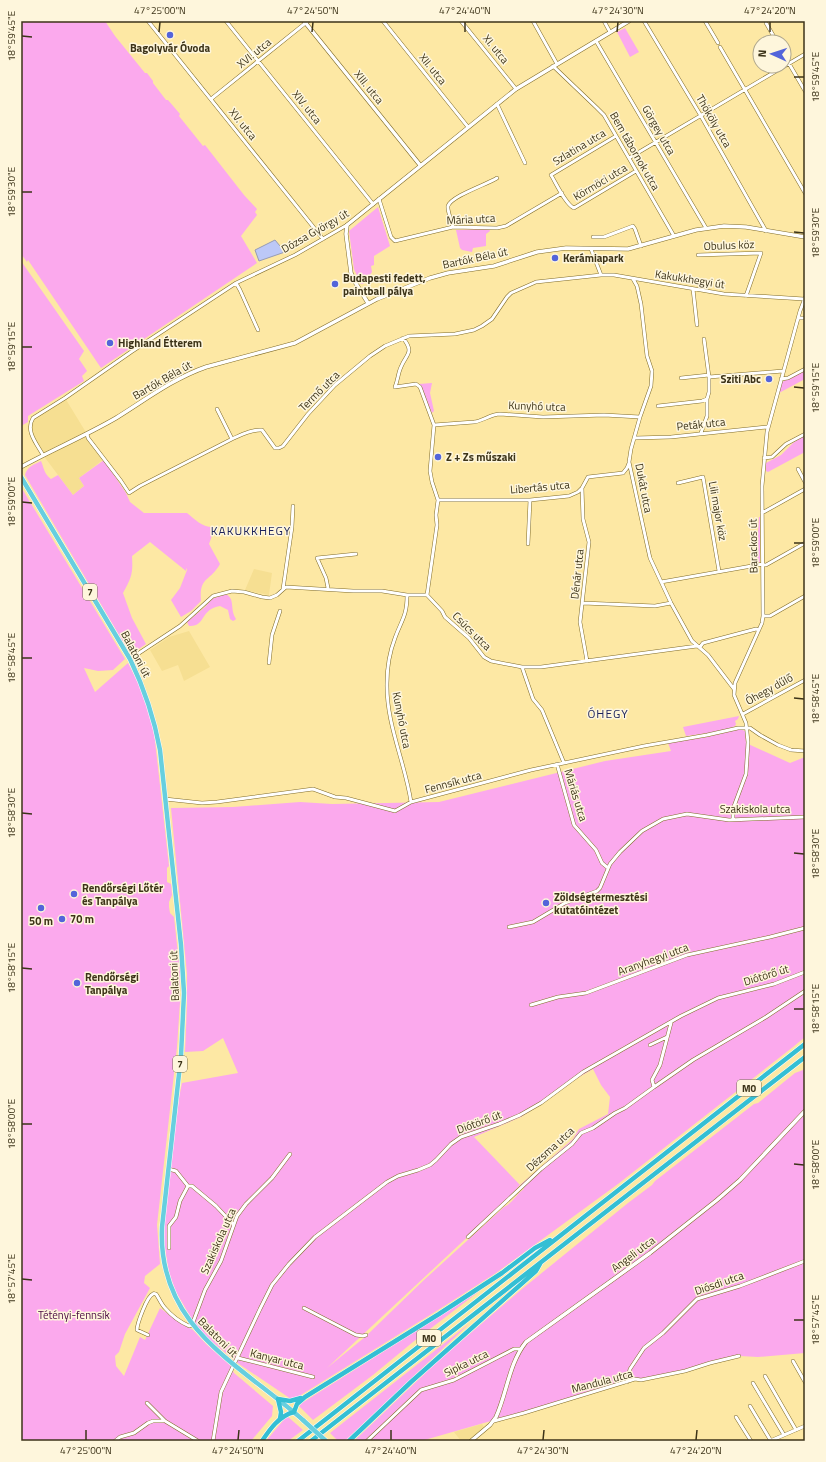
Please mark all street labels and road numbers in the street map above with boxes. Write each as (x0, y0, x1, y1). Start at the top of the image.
street label: XI. utca (479, 31, 513, 67)
street label: XVI. utca (233, 34, 275, 72)
street label: XII. utca (415, 50, 451, 89)
street label: XIII. utca (350, 67, 388, 108)
street label: XIV. utca (288, 87, 326, 128)
street label: Thököly utca (692, 92, 736, 151)
street label: Görgey utca (638, 102, 680, 158)
street label: XV. utca (225, 105, 261, 144)
street label: Bem tábornok utca (606, 109, 664, 194)
street label: Szlatina utca (550, 125, 609, 169)
street label: Körmöci utca (570, 159, 630, 204)
street label: Dózsa György út (278, 205, 352, 257)
street label: Mária utca (446, 210, 496, 228)
street label: Obulus köz (703, 236, 755, 254)
street label: Bartók Béla út (441, 243, 509, 273)
street label: Kakukkhegyi út (654, 266, 726, 292)
street label: Bartók Béla út (129, 357, 195, 403)
street label: Termő utca (295, 367, 343, 415)
street label: Kunyhó utca (508, 397, 566, 415)
street label: Peták utca (676, 413, 727, 435)
street label: Dukát utca (631, 462, 657, 515)
street label: Libertás utca (510, 476, 571, 498)
street label: Lili major köz (705, 480, 731, 542)
street label: Barackos út (745, 518, 761, 573)
street label: Dénár utca (566, 548, 588, 600)
road number: 7 (83, 584, 97, 600)
street label: Csúcs utca (449, 608, 495, 654)
street label: Balatoni út (117, 628, 155, 680)
street label: Óhegy dűlő (742, 669, 796, 709)
street label: Kunyhó utca (389, 690, 415, 750)
street label: Fennsík utca (423, 767, 484, 797)
street label: Máriás utca (560, 767, 592, 824)
street label: Szakiskola utca (720, 801, 791, 817)
street label: Aranyhegyi utca (615, 939, 691, 979)
street label: Balatoni út (165, 950, 183, 1001)
street label: Diótörő út (741, 961, 791, 989)
road number: 7 (173, 1056, 187, 1072)
road number: M0 (737, 1080, 761, 1096)
street label: Diótörő út (454, 1106, 504, 1137)
street label: Dézsma utca (522, 1123, 578, 1175)
street label: Szakiskola utca (196, 1205, 240, 1277)
street label: Angeli utca (608, 1232, 659, 1276)
street label: Diósdi utca (692, 1267, 746, 1299)
street label: Balatoni út (195, 1314, 242, 1361)
road number: M0 (417, 1330, 441, 1346)
street label: Kanyar utca (249, 1345, 306, 1373)
street label: Sipka utca (441, 1345, 491, 1381)
street label: Mandula utca (570, 1365, 635, 1397)

